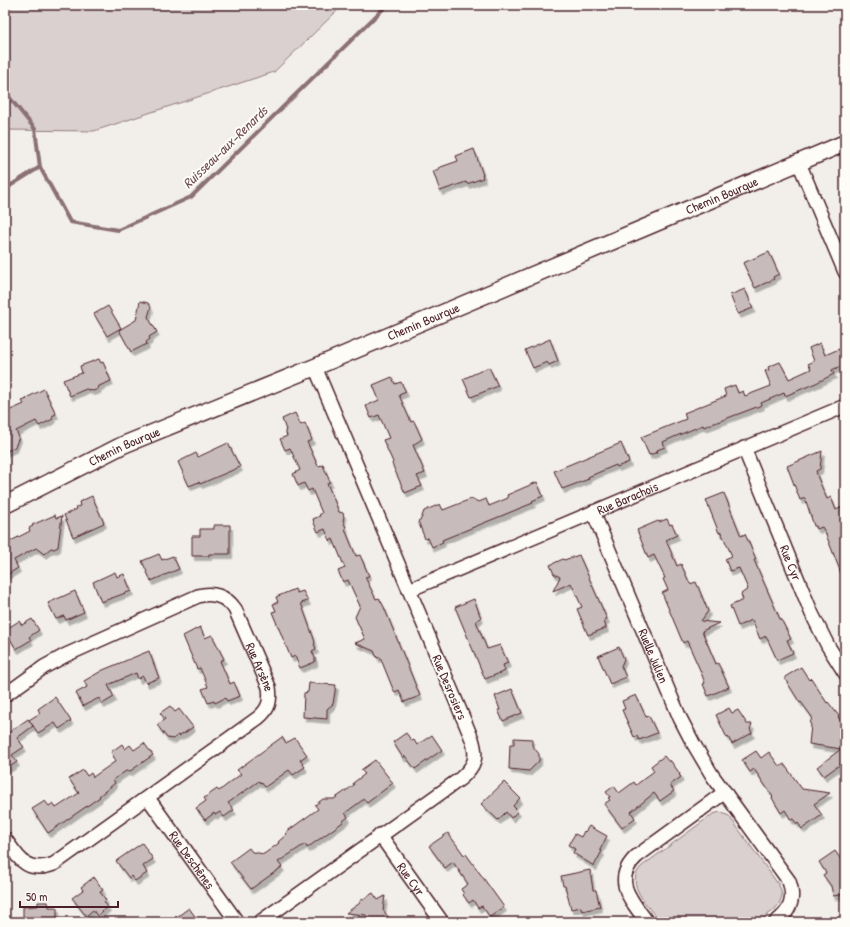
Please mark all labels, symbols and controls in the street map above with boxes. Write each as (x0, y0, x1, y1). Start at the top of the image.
water label: Ruisseau-aux-Renards (178, 100, 272, 192)
street label: Chemin Bourque (683, 172, 760, 218)
street label: Chemin Bourque (384, 298, 462, 345)
street label: Chemin Bourque (85, 422, 163, 470)
street label: Rue Barachois (594, 477, 661, 519)
street label: Rue Cyr (776, 542, 806, 583)
street label: Ruelle Julien (634, 626, 673, 686)
street label: Rue Arsène (242, 640, 278, 692)
street label: Rue Desrosiers (428, 652, 472, 722)
street label: Rue Deschênes (165, 827, 219, 892)
street label: Rue Cyr (393, 859, 429, 899)
scale bar (20, 883, 118, 909)
text: 50 m (26, 888, 47, 905)

